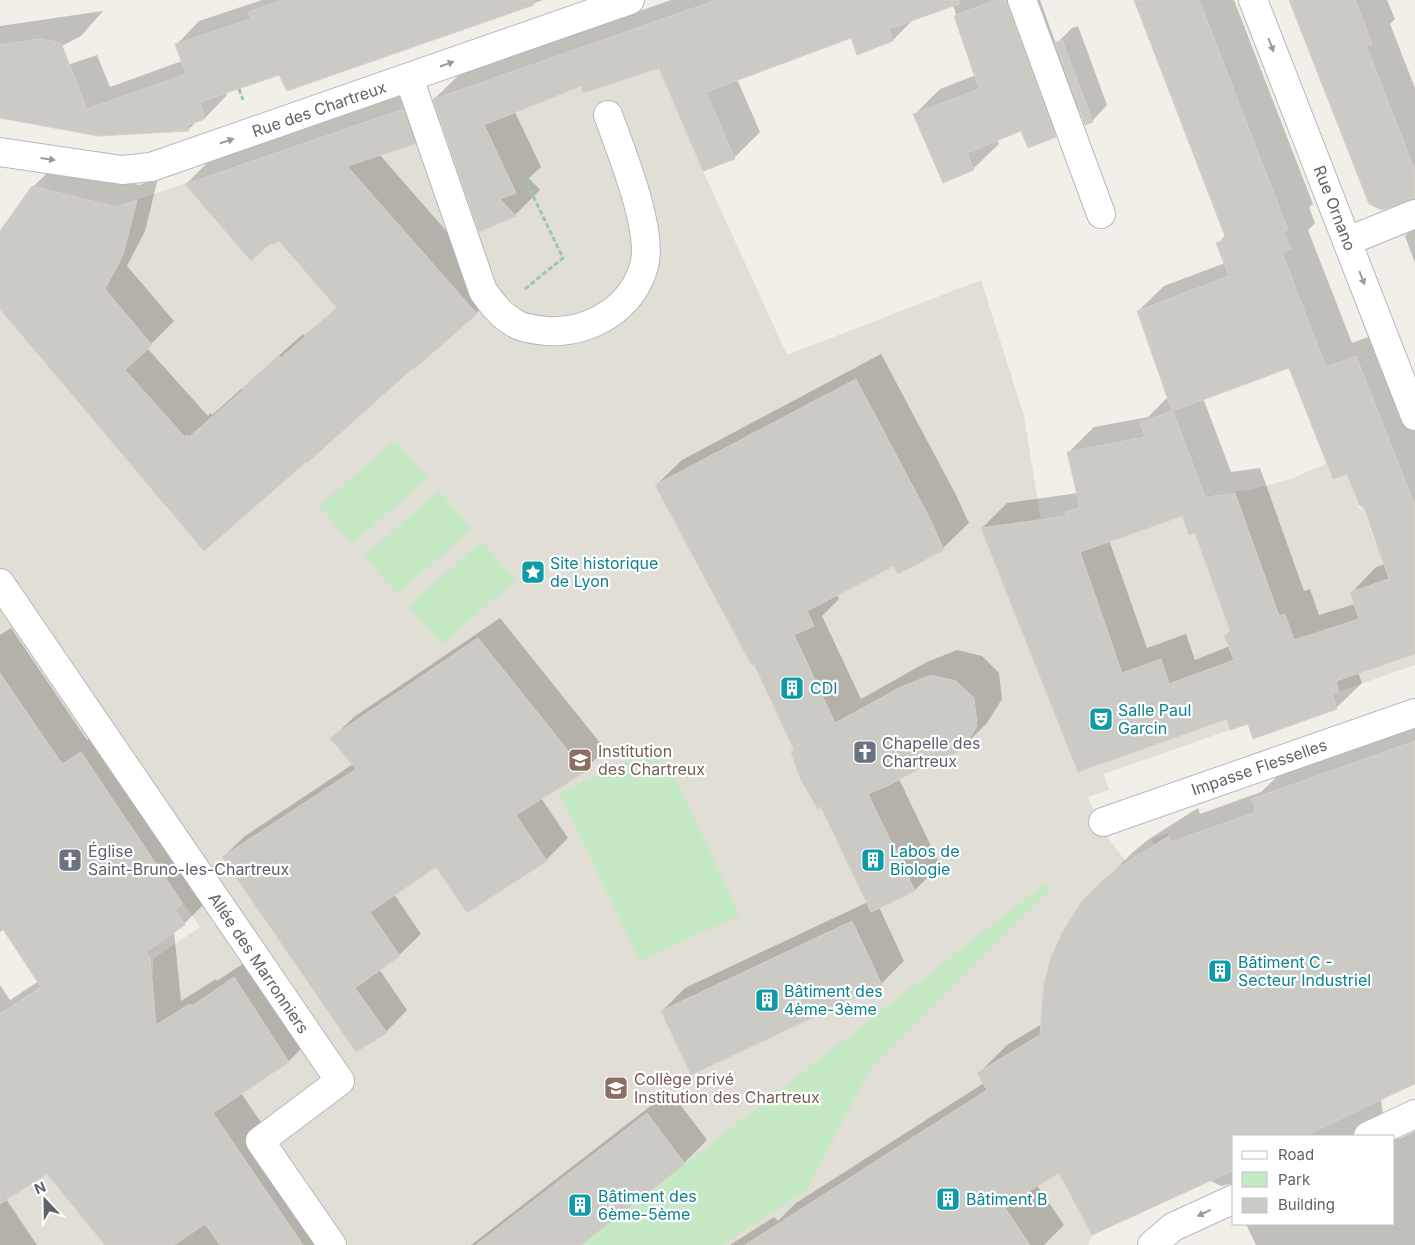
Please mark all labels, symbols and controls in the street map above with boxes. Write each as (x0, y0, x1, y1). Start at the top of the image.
one-way arrow (1268, 38, 1275, 53)
one-way arrow (439, 60, 454, 67)
street label: Rue des Chartreux (249, 77, 389, 141)
one-way arrow (220, 137, 235, 145)
one-way arrow (41, 156, 57, 164)
street label: Rue Ornano (1310, 163, 1360, 253)
one-way arrow (1358, 271, 1366, 286)
place label: Site historique de Lyon (550, 553, 658, 591)
place icon: Site historique de Lyon (520, 559, 546, 585)
building icon: CDI (779, 675, 805, 701)
place label: CDI (810, 678, 838, 698)
place label: Salle Paul Garcin (1118, 700, 1191, 738)
theatre icon: Salle Paul Garcin (1088, 706, 1114, 732)
place label: Chapelle des Chartreux (882, 733, 980, 771)
street label: Impasse Flesselles (1188, 734, 1330, 800)
church icon: Chapelle des Chartreux (852, 739, 878, 765)
place label: Institution des Chartreux (598, 741, 705, 779)
school or university icon: Institution des Chartreux (567, 747, 593, 773)
place label: Église Saint-Bruno-les-Chartreux (88, 841, 289, 879)
place label: Labos de Biologie (890, 841, 960, 879)
church icon: Église Saint-Bruno-les-Chartreux (57, 847, 83, 873)
building icon: Labos de Biologie (860, 847, 886, 873)
street label: Allée des Marronniers (204, 889, 314, 1037)
place label: Bâtiment C - Secteur Industriel (1238, 952, 1371, 990)
building icon: Bâtiment C - Secteur Industriel (1207, 958, 1233, 984)
place label: Bâtiment des 4ème-3ème (784, 981, 883, 1019)
building icon: Bâtiment des 4ème-3ème (754, 987, 780, 1013)
place label: Collège privé Institution des Chartreux (634, 1069, 820, 1107)
school or university icon: Collège privé Institution des Chartreux (603, 1075, 629, 1101)
legend (1232, 1135, 1395, 1225)
text: Road (1278, 1145, 1314, 1164)
text: Park (1278, 1170, 1311, 1189)
north arrow (20, 1175, 70, 1225)
text: N (32, 1178, 48, 1197)
place label: Bâtiment des 6ème-5ème (598, 1186, 697, 1224)
building icon: Bâtiment B (935, 1186, 961, 1212)
place label: Bâtiment B (966, 1189, 1048, 1209)
building icon: Bâtiment des 6ème-5ème (567, 1192, 593, 1218)
text: Building (1278, 1195, 1335, 1214)
one-way arrow (1196, 1209, 1211, 1217)

